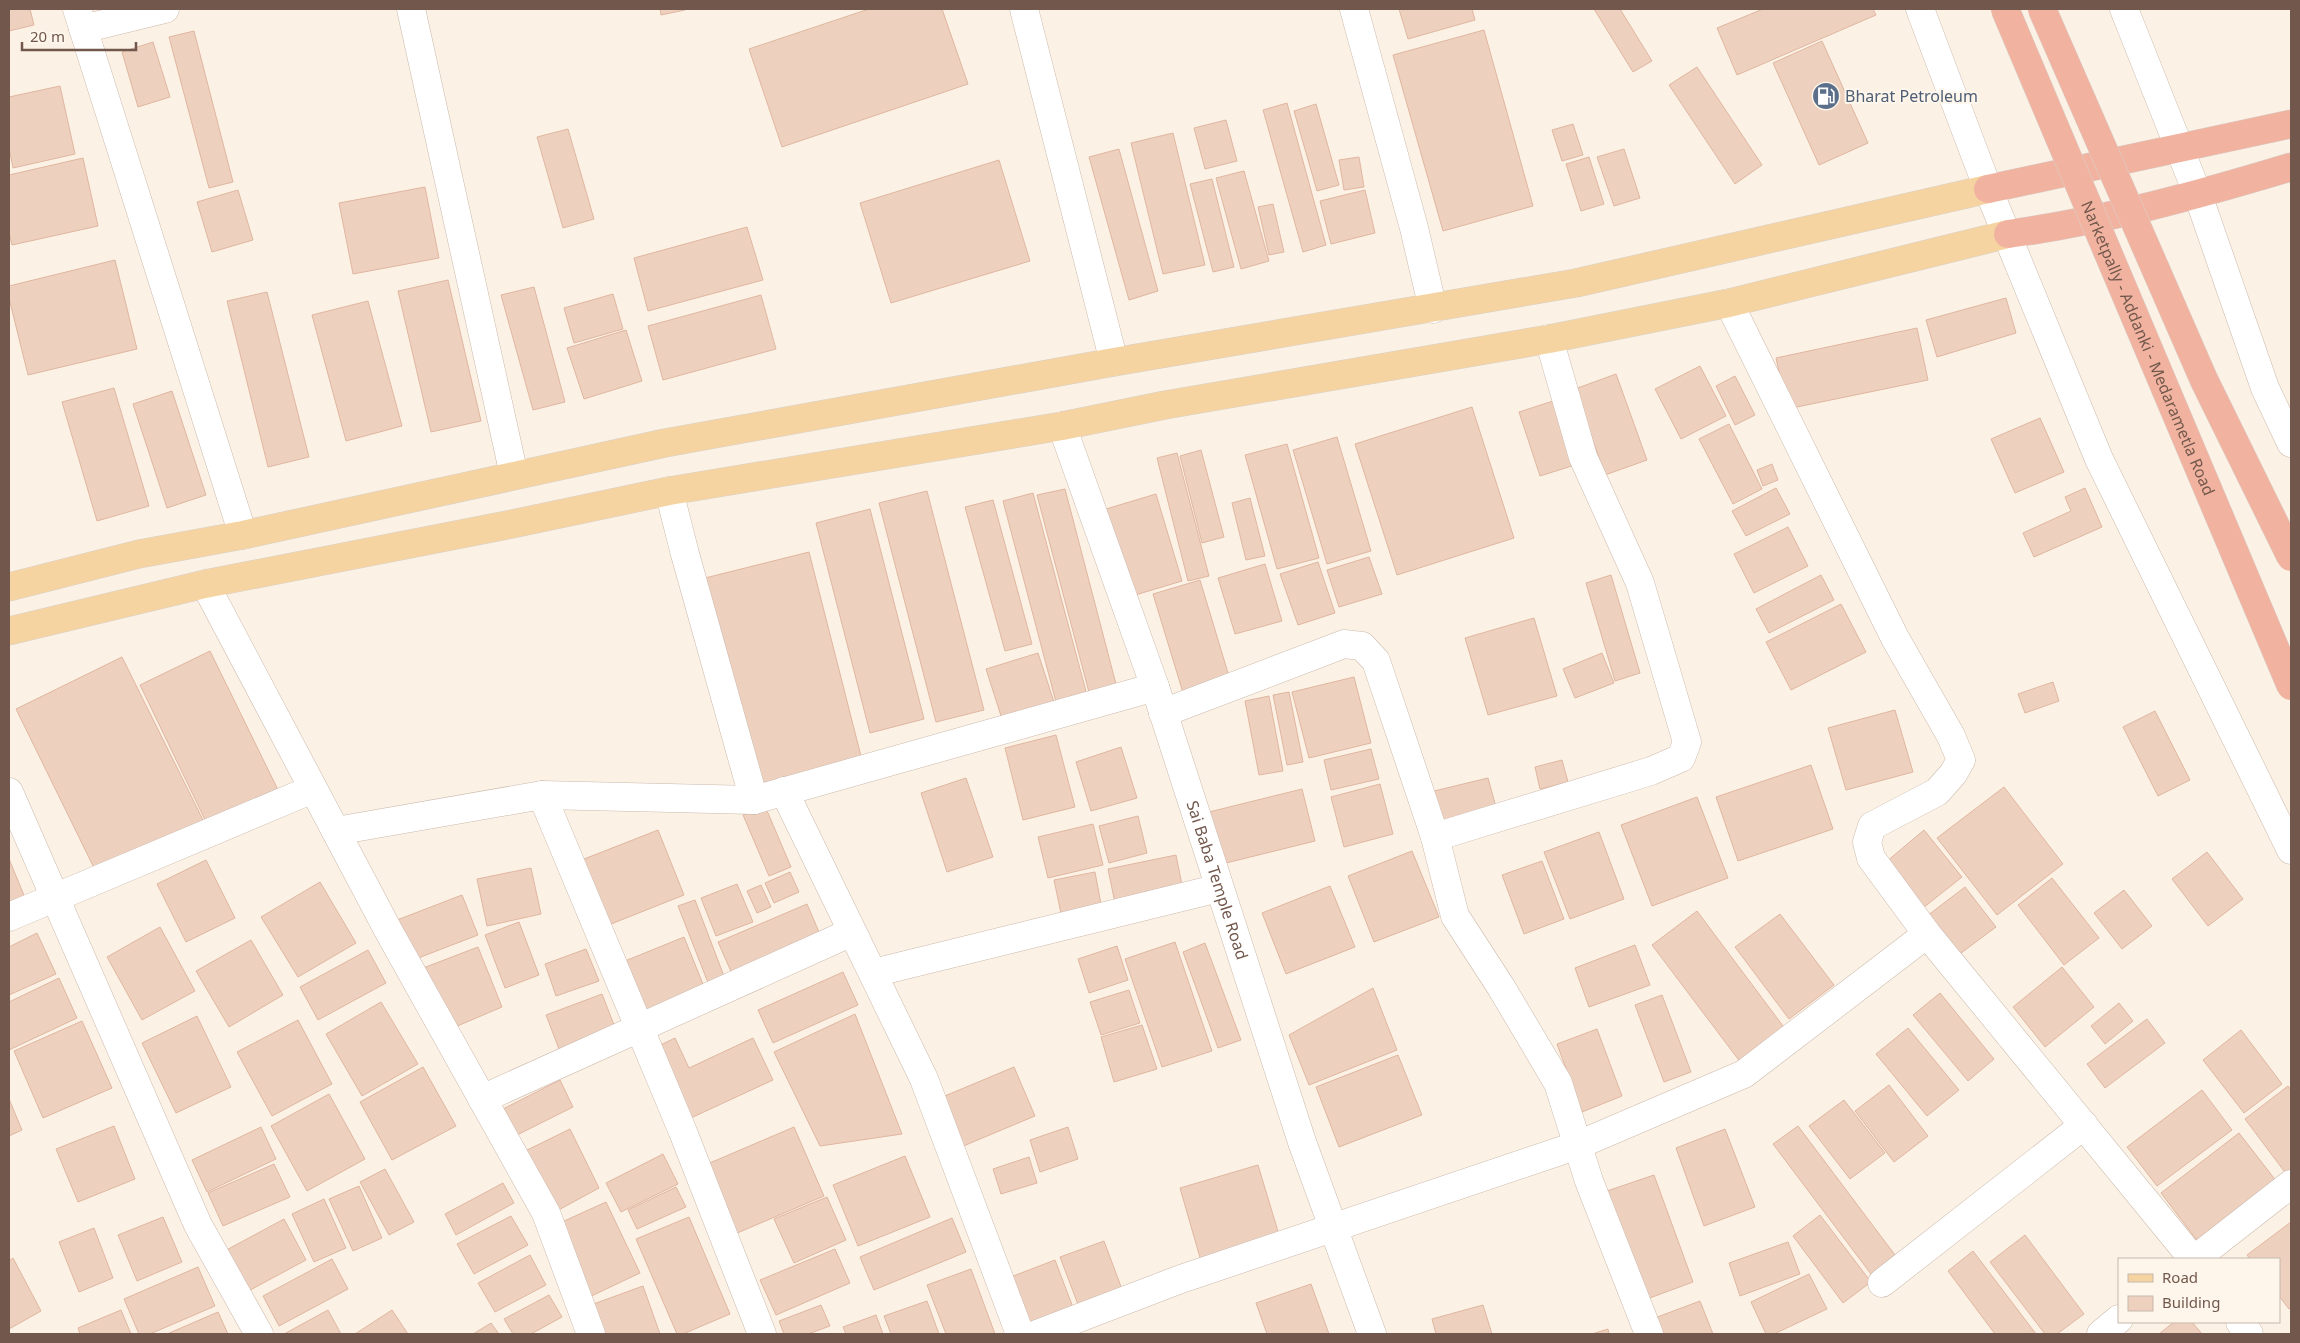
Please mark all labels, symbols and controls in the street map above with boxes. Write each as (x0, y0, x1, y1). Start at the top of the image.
scale bar (22, 20, 136, 52)
text: 20 m (30, 26, 65, 46)
fuel station icon: Bharat Petroleum (1811, 81, 1841, 111)
place label: Bharat Petroleum (1845, 85, 1978, 107)
street label: Narketpally - Addanki - Medarametla Road (2076, 197, 2220, 499)
street label: Sai Baba Temple Road (1181, 798, 1253, 962)
legend (2118, 1258, 2280, 1323)
text: Road (2162, 1267, 2198, 1287)
text: Building (2162, 1292, 2220, 1312)

